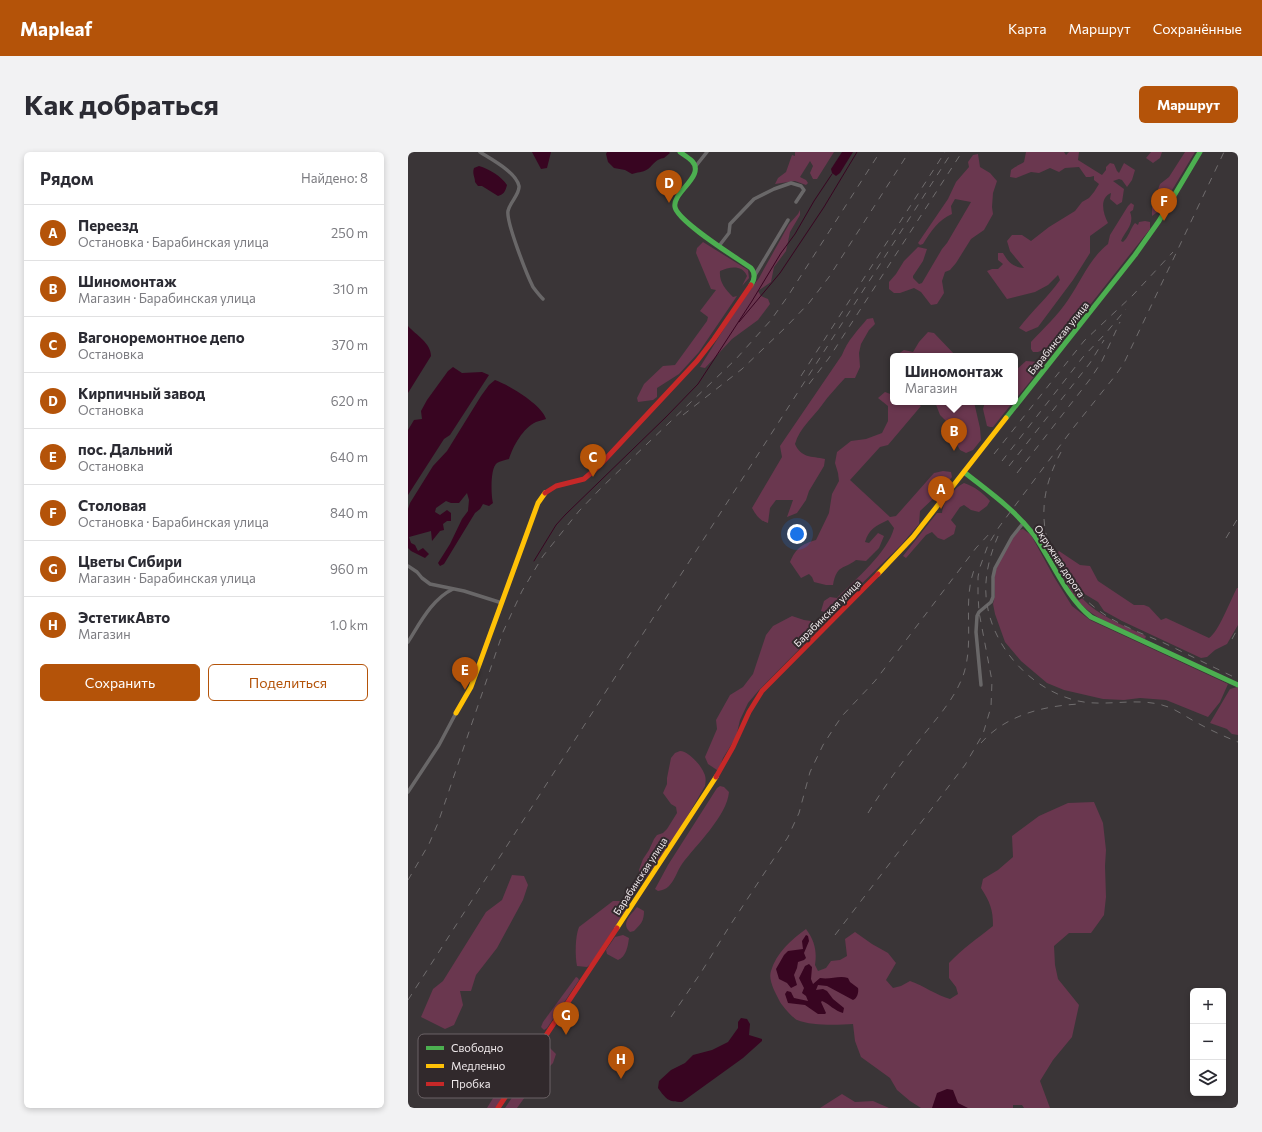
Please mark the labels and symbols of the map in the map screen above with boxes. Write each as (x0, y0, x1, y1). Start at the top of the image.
pin: D (656, 170, 682, 203)
pin: F (1151, 188, 1177, 221)
street label: Барабинская улица (1025, 299, 1091, 377)
pin: B (941, 418, 967, 451)
pin: C (580, 444, 606, 477)
pin: A (928, 476, 954, 509)
street label: Окружная дорога (1032, 523, 1088, 599)
your location (787, 524, 807, 544)
street label: Барабинская улица (791, 577, 863, 649)
pin: E (452, 657, 478, 690)
street label: Барабинская улица (610, 835, 670, 917)
pin: G (553, 1002, 579, 1035)
legend (418, 1034, 550, 1098)
text: Свободно (451, 1041, 504, 1054)
pin: H (608, 1046, 634, 1079)
text: Медленно (451, 1059, 506, 1072)
text: Пробка (451, 1077, 490, 1090)

